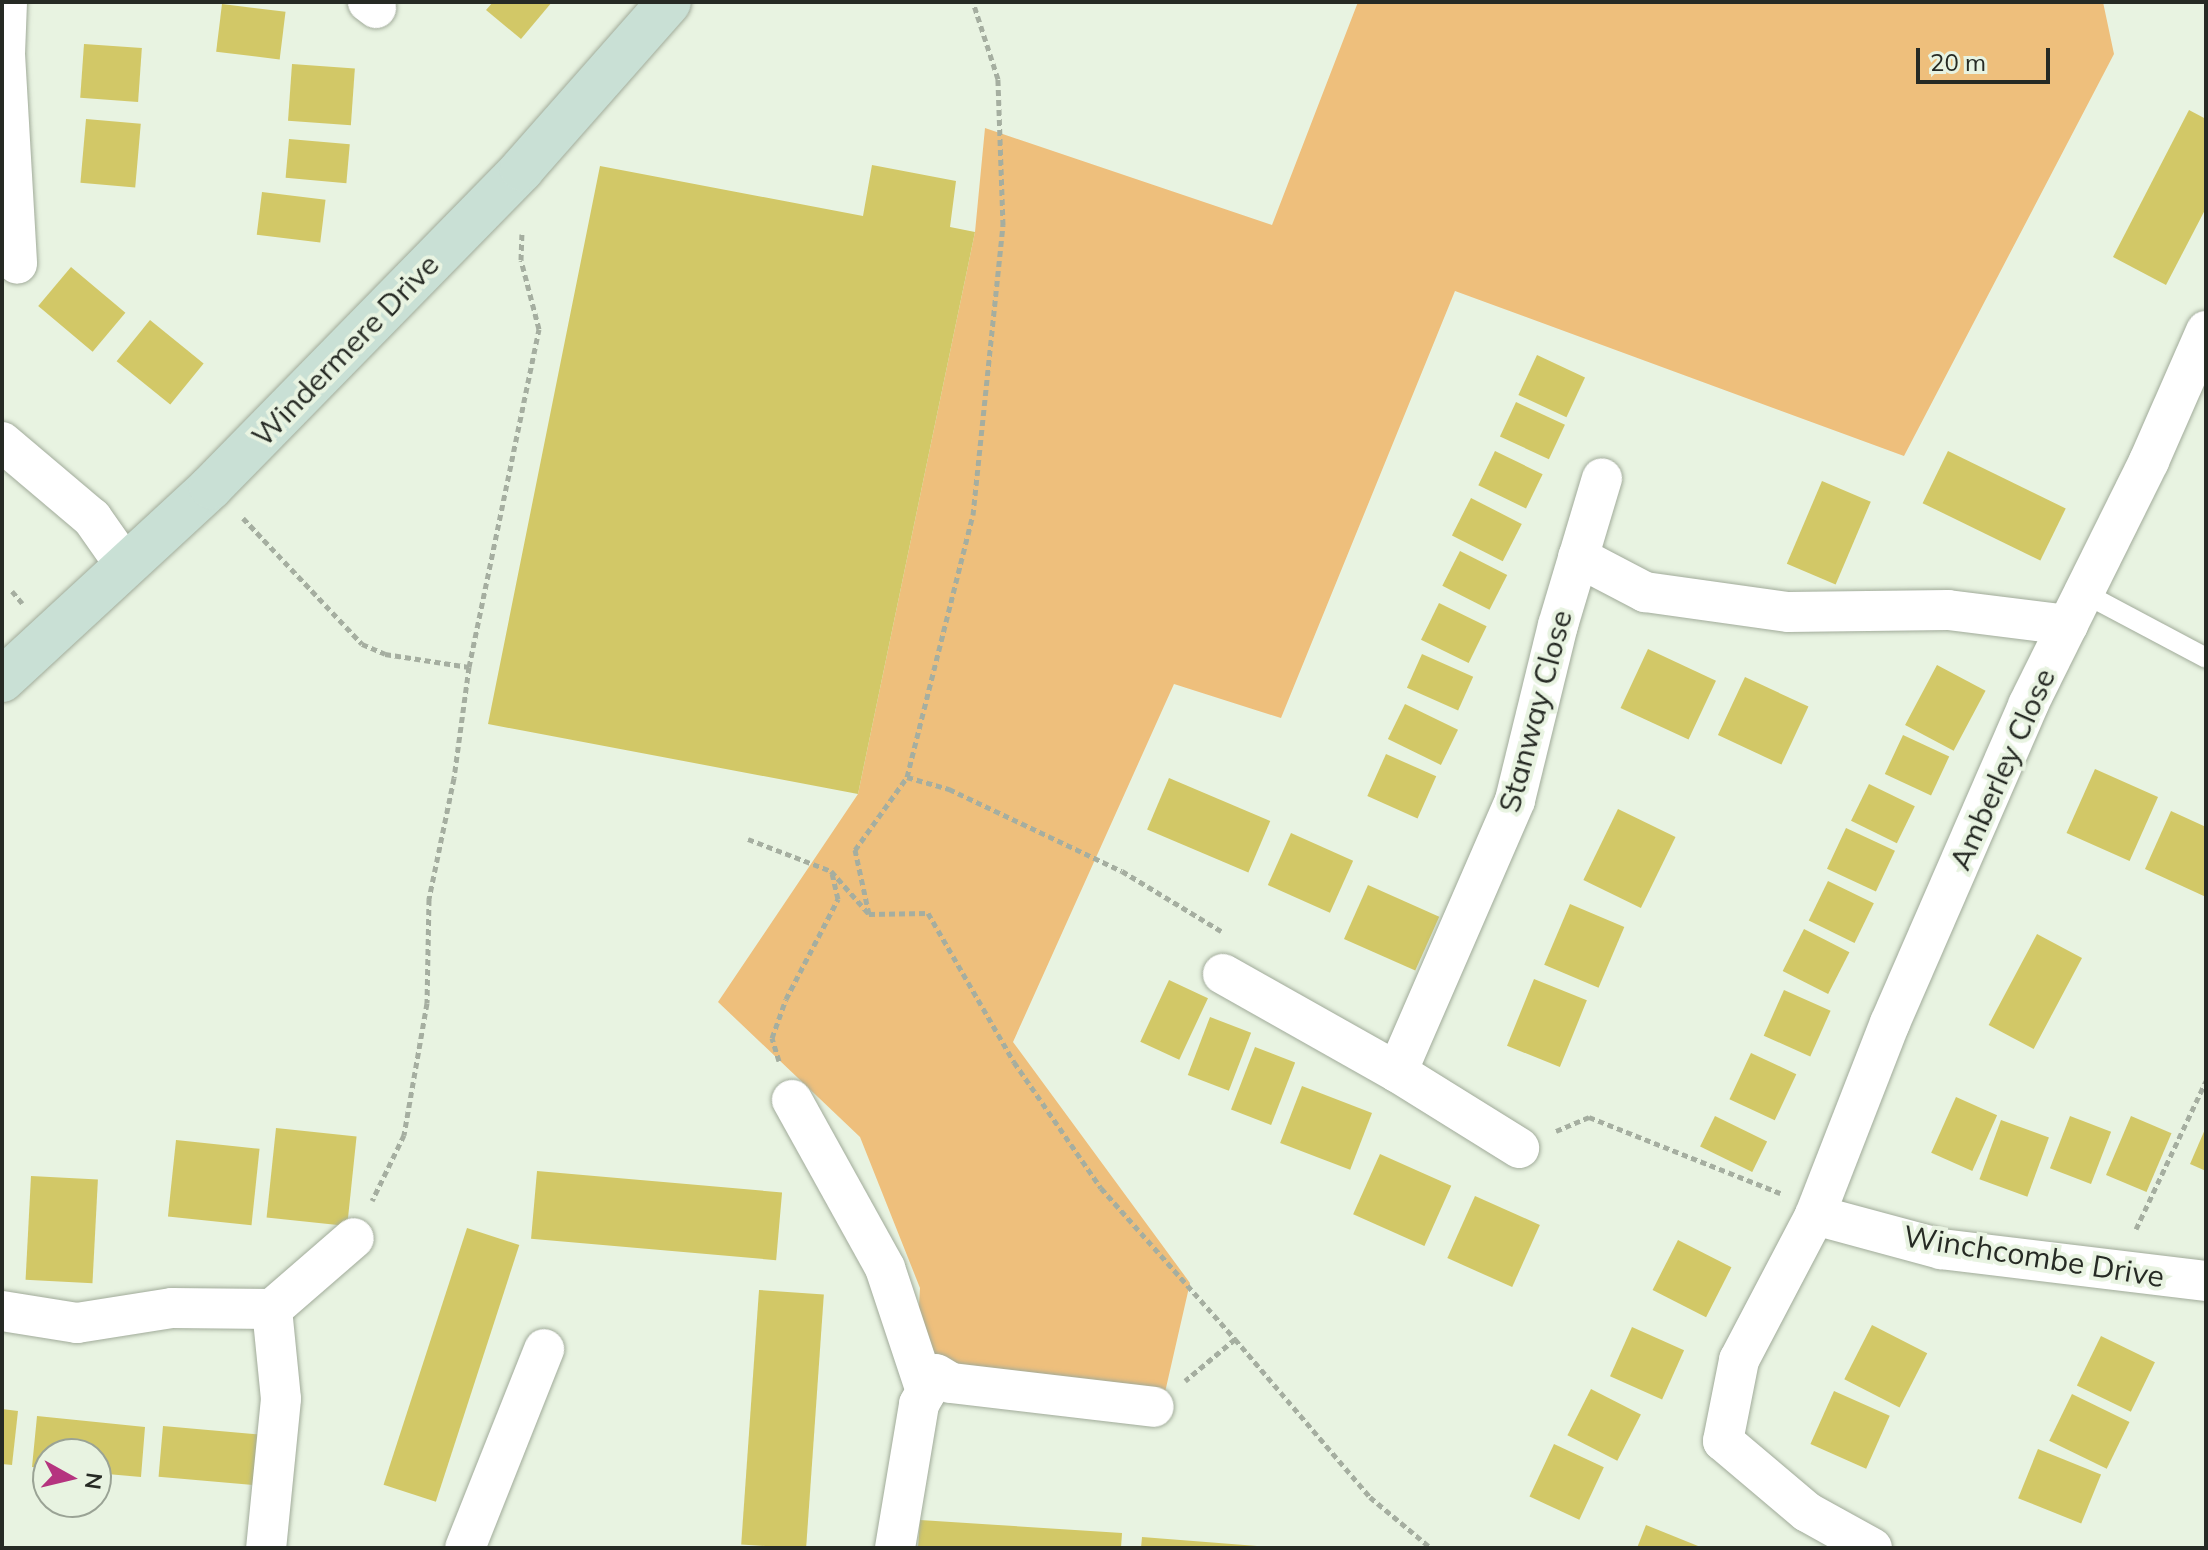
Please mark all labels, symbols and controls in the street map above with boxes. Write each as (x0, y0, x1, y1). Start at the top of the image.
scale bar (1920, 32, 2054, 82)
text: 20 m (1930, 47, 1986, 77)
street label: Windermere Drive (244, 246, 446, 454)
street label: Stanway Close (1491, 606, 1579, 816)
street label: Amberley Close (1942, 663, 2062, 875)
street label: Winchcombe Drive (1901, 1218, 2167, 1294)
north arrow (32, 1438, 112, 1518)
text: N (79, 1471, 109, 1491)

